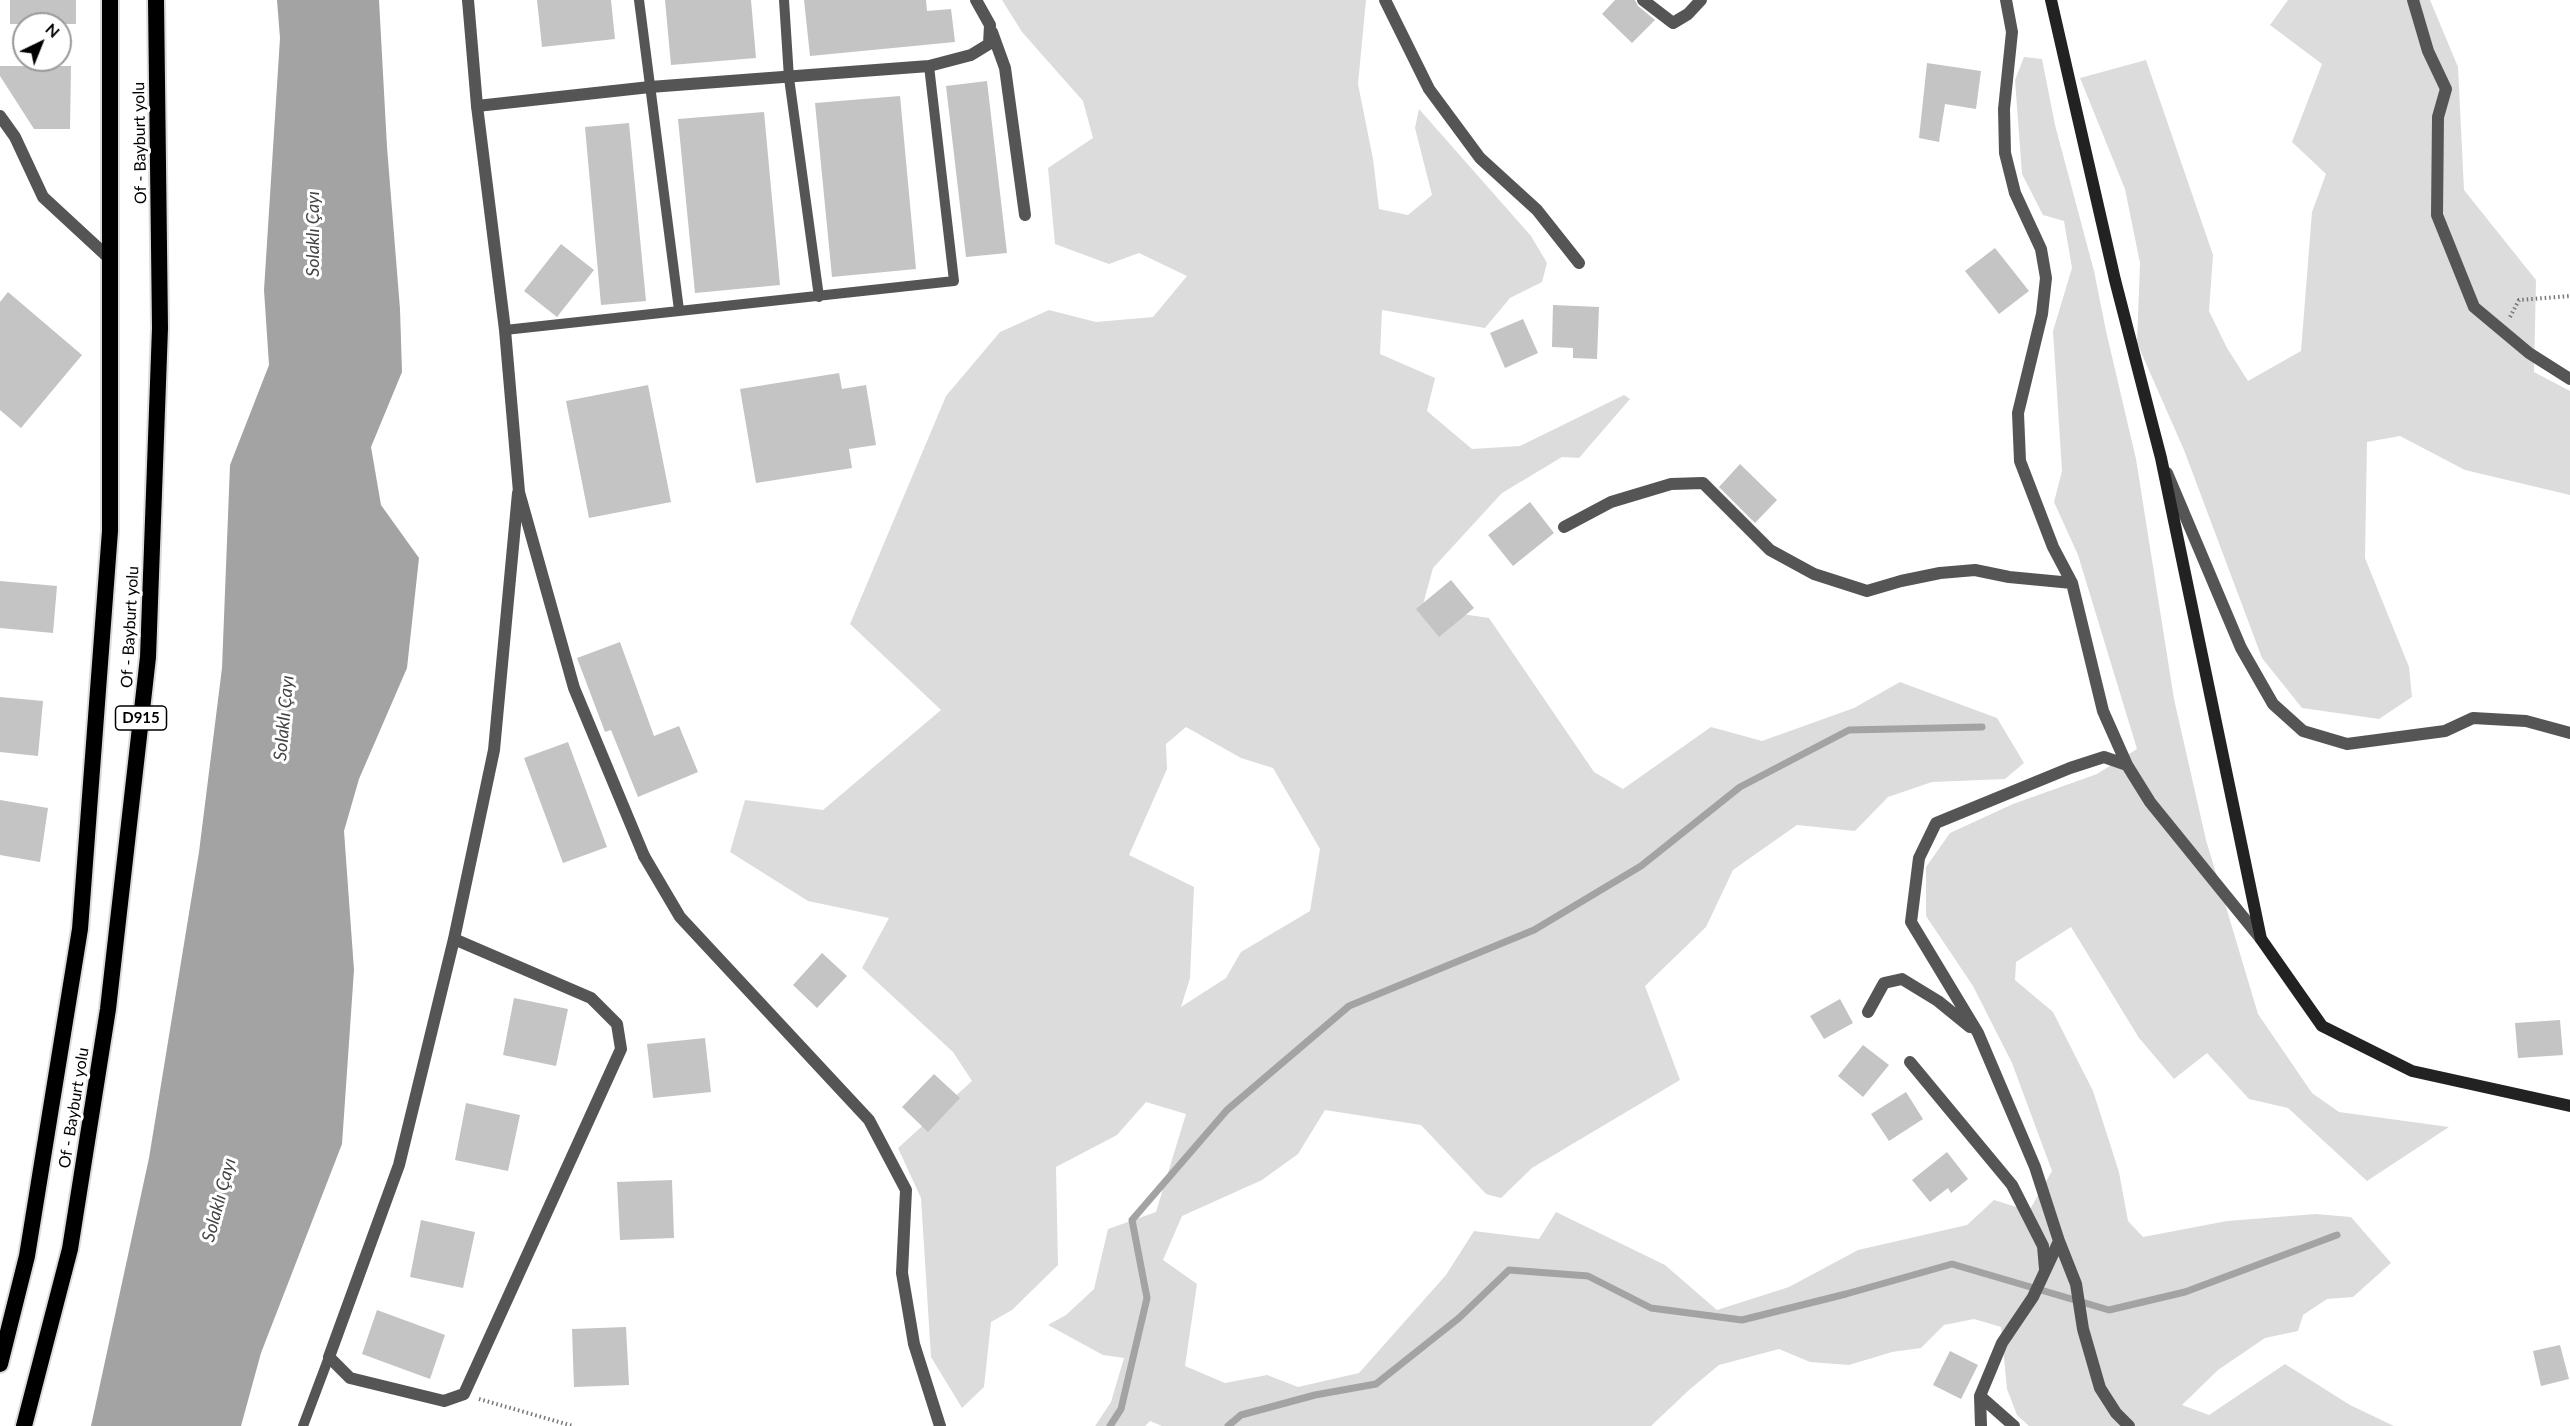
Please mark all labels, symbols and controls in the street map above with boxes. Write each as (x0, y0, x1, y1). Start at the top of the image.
north arrow (12, 12, 72, 72)
text: N (42, 19, 64, 41)
street label: Of - Bayburt yolu (129, 82, 151, 204)
water label: Solaklı Çayı (302, 191, 324, 277)
street label: Of - Bayburt yolu (117, 566, 143, 688)
water label: Solaklı Çayı (270, 674, 298, 762)
road number: D915 (116, 706, 166, 730)
street label: Of - Bayburt yolu (55, 1046, 93, 1170)
water label: Solaklı Çayı (197, 1156, 241, 1244)

